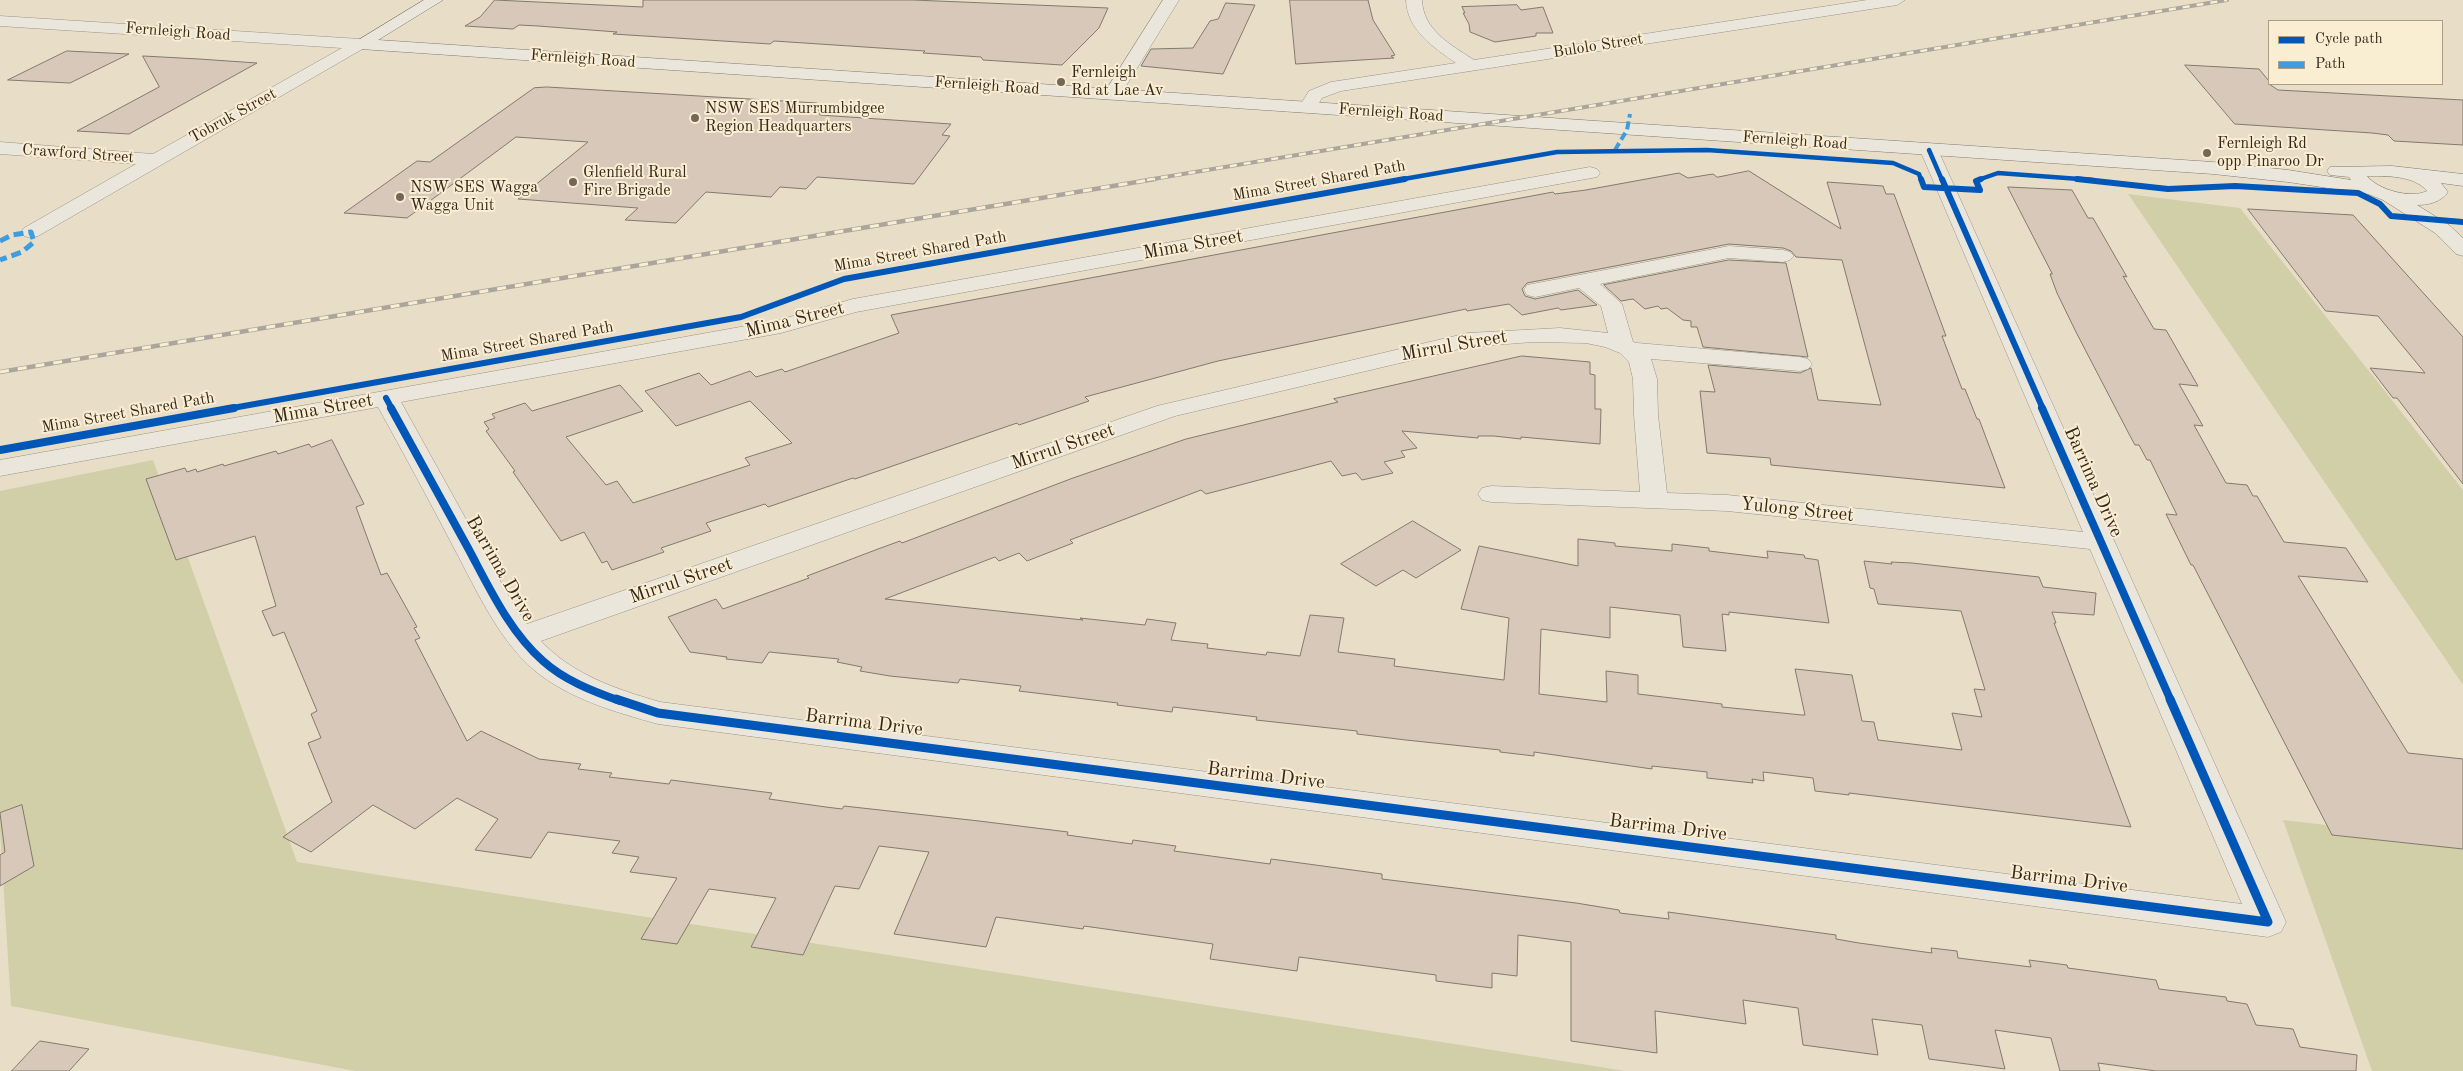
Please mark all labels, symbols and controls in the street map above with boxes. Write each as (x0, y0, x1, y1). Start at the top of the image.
street label: Fernleigh Road (125, 19, 231, 45)
legend (2268, 20, 2443, 85)
street label: Bulolo Street (1552, 29, 1644, 63)
text: Cycle path (2315, 32, 2383, 47)
street label: Fernleigh Road (530, 46, 636, 72)
text: Path (2315, 57, 2345, 72)
place label: Fernleigh Rd at Lae Av (1071, 63, 1163, 101)
street label: Fernleigh Road (934, 73, 1040, 99)
marker: Fernleigh Rd at Lae Av (1055, 76, 1067, 88)
street label: Tobruk Street (186, 84, 280, 148)
place label: NSW SES Murrumbidgee Region Headquarters (705, 99, 885, 137)
street label: Fernleigh Road (1338, 100, 1444, 126)
marker: NSW SES Murrumbidgee Region Headquarters (689, 112, 701, 124)
street label: Fernleigh Road (1742, 128, 1848, 154)
place label: Fernleigh Rd opp Pinaroo Dr (2217, 134, 2324, 172)
street label: Crawford Street (21, 141, 135, 167)
marker: Fernleigh Rd opp Pinaroo Dr (2201, 147, 2213, 159)
street label: Mima Street Shared Path (1231, 156, 1407, 206)
place label: Glenfield Rural Fire Brigade (583, 163, 687, 201)
marker: Glenfield Rural Fire Brigade (567, 176, 579, 188)
place label: NSW SES Wagga Wagga Unit (410, 178, 538, 216)
marker: NSW SES Wagga Wagga Unit (394, 191, 406, 203)
street label: Mima Street (1141, 225, 1245, 265)
street label: Mima Street Shared Path (832, 227, 1008, 277)
street label: Mima Street (743, 297, 847, 343)
street label: Mima Street Shared Path (439, 317, 615, 367)
street label: Mirrul Street (1399, 325, 1509, 367)
street label: Mima Street Shared Path (40, 388, 216, 438)
street label: Mima Street (271, 389, 375, 429)
street label: Mirrul Street (1008, 419, 1118, 475)
street label: Barrima Drive (2058, 423, 2128, 541)
street label: Yulong Street (1739, 493, 1855, 527)
street label: Barrima Drive (460, 512, 540, 626)
street label: Mirrul Street (626, 553, 736, 609)
street label: Barrima Drive (804, 704, 924, 742)
street label: Barrima Drive (1206, 757, 1326, 795)
street label: Barrima Drive (1608, 809, 1728, 847)
street label: Barrima Drive (2009, 861, 2129, 899)

